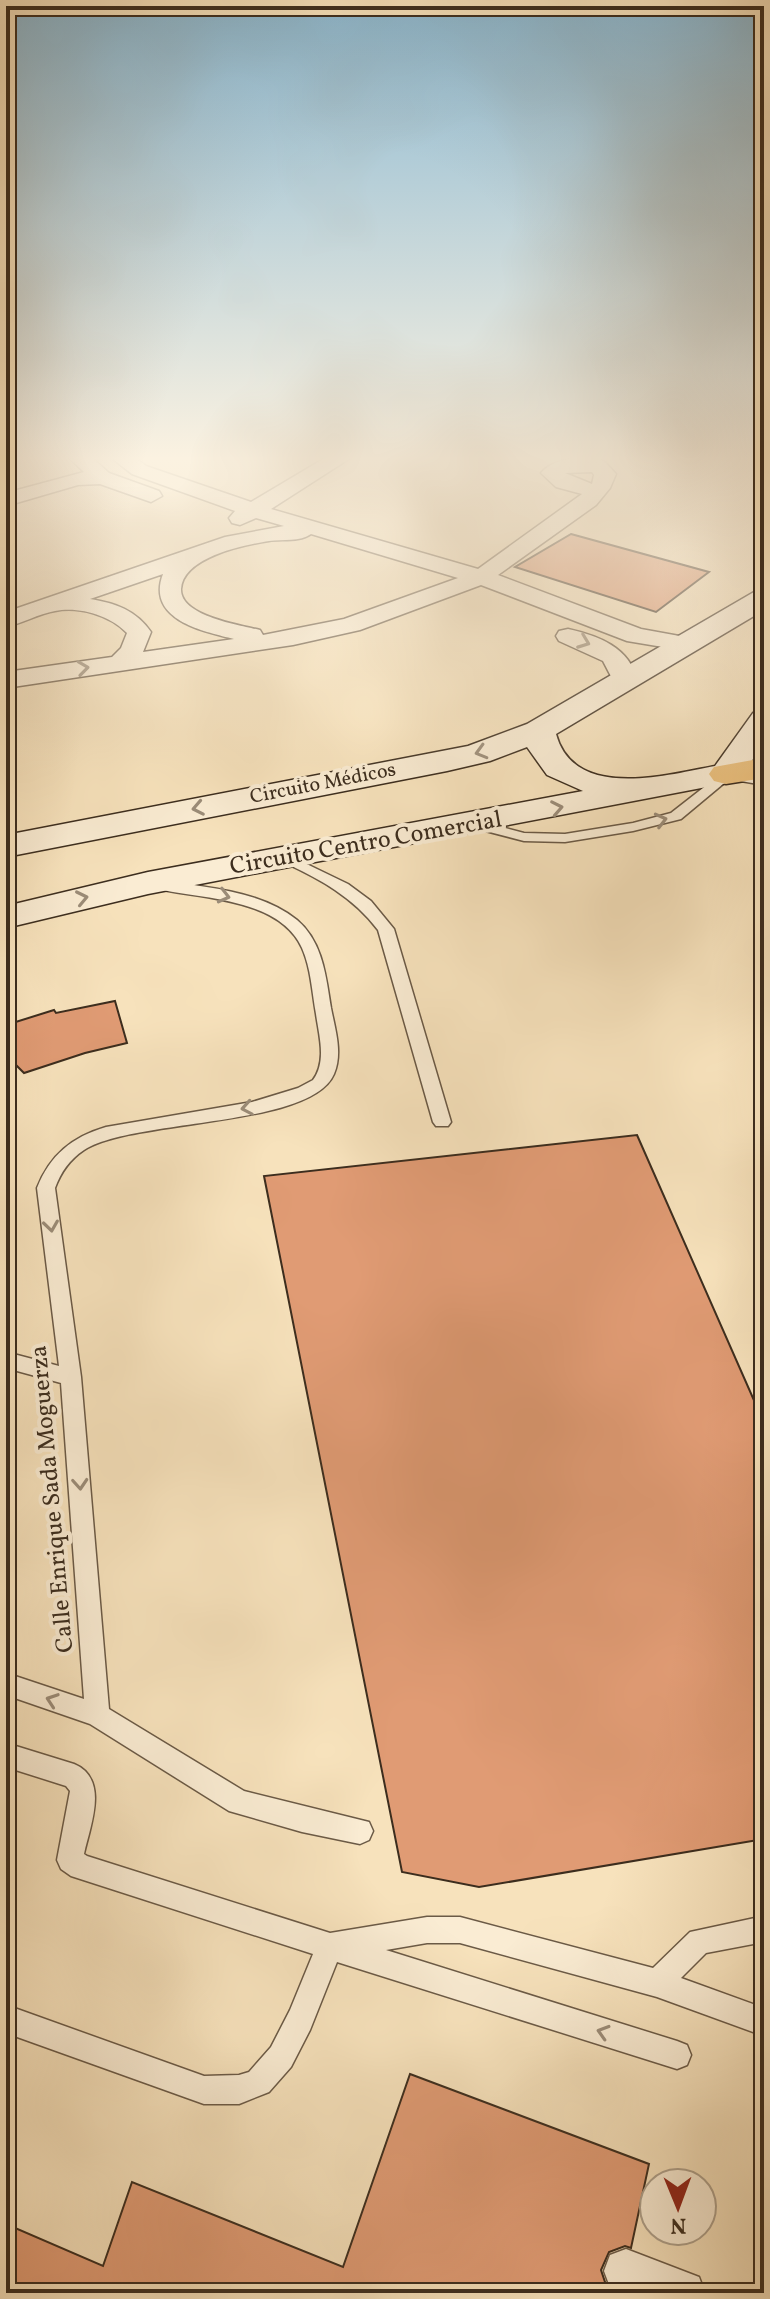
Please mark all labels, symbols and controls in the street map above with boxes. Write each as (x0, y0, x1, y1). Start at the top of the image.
one-way arrow (576, 632, 590, 649)
one-way arrow (76, 660, 90, 677)
one-way arrow (474, 743, 488, 759)
street label: Circuito Médicos (248, 756, 398, 812)
one-way arrow (191, 798, 205, 815)
one-way arrow (550, 801, 564, 818)
street label: Circuito Centro Comercial (227, 803, 505, 885)
one-way arrow (654, 812, 667, 829)
one-way arrow (217, 887, 231, 904)
one-way arrow (74, 890, 88, 907)
one-way arrow (240, 1098, 254, 1115)
one-way arrow (42, 1219, 59, 1233)
street label: Calle Enrique Sada Moguerza (23, 1344, 83, 1654)
one-way arrow (71, 1478, 88, 1491)
one-way arrow (45, 1693, 59, 1709)
one-way arrow (597, 2025, 610, 2041)
north arrow (638, 2167, 718, 2247)
text: N (670, 2209, 687, 2240)

